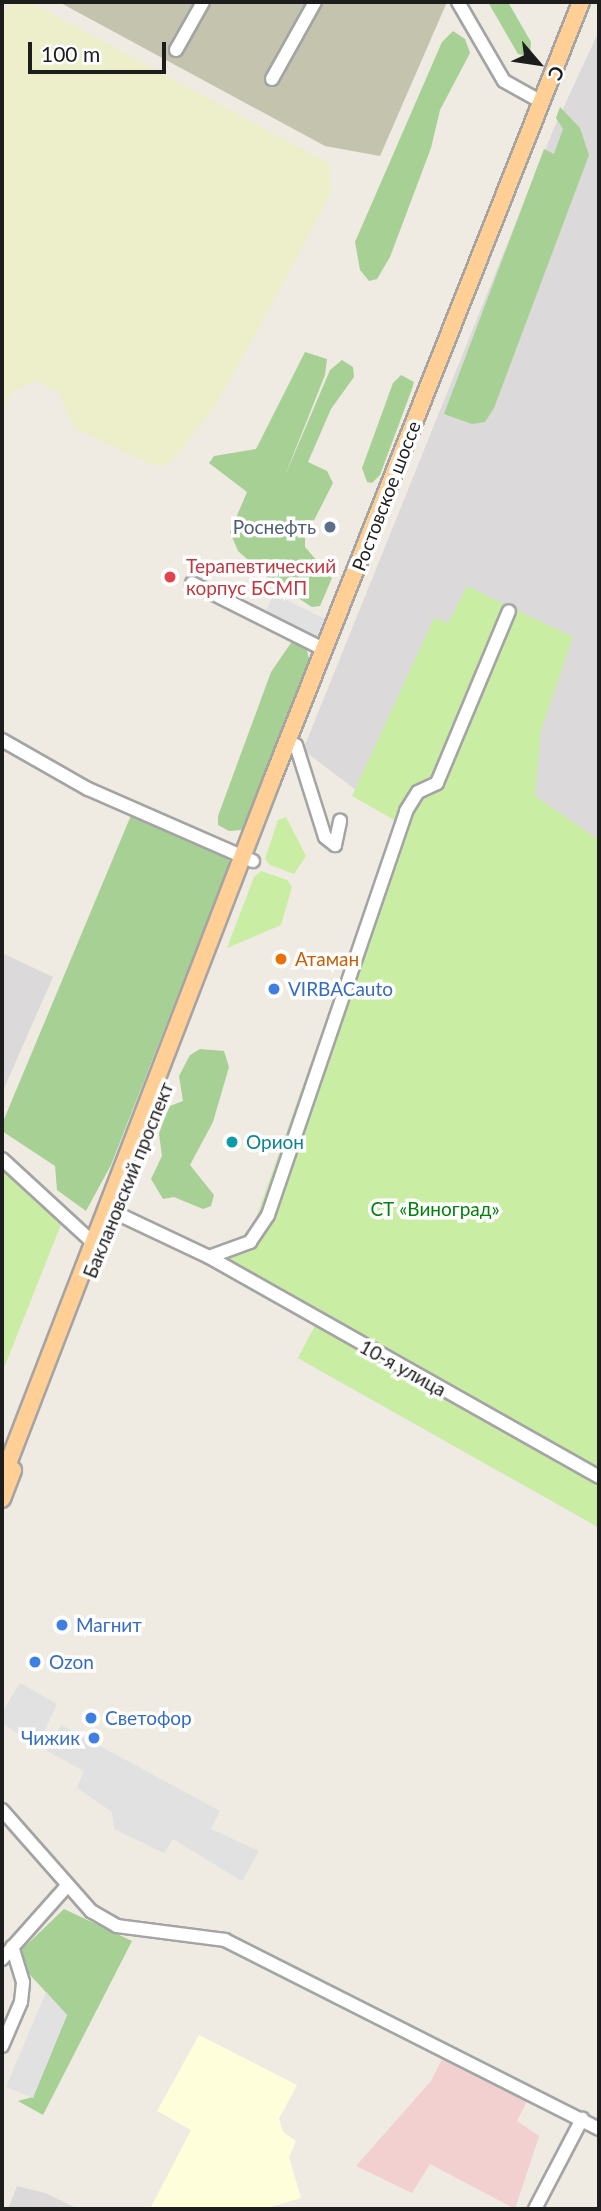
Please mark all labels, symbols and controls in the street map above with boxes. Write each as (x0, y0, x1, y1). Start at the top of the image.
scale bar (32, 28, 170, 72)
north arrow (503, 28, 573, 98)
text: 100 m (41, 41, 100, 66)
text: С (544, 62, 570, 84)
street label: Ростовское шоссе (347, 418, 425, 574)
place label: Роснефть (233, 516, 316, 538)
marker: Роснефть (322, 519, 338, 535)
place label: Терапевтический корпус БСМП (186, 555, 336, 599)
marker: Терапевтический корпус БСМП (160, 567, 180, 587)
place label: Атаман (295, 948, 359, 970)
marker: Атаман (273, 951, 289, 967)
place label: VIRBACauto (288, 978, 393, 1000)
marker: VIRBACauto (266, 981, 282, 997)
street label: Баклановский проспект (78, 1079, 178, 1281)
place label: Орион (246, 1131, 304, 1153)
marker: Орион (224, 1134, 240, 1150)
park label: СТ «Виноград» (370, 1198, 500, 1220)
street label: 10-я улица (356, 1335, 450, 1401)
place label: Магнит (76, 1614, 142, 1636)
marker: Магнит (54, 1617, 70, 1633)
place label: Ozon (49, 1651, 94, 1673)
marker: Ozon (27, 1654, 43, 1670)
place label: Светофор (105, 1707, 192, 1729)
marker: Светофор (83, 1710, 99, 1726)
place label: Чижик (21, 1727, 80, 1749)
marker: Чижик (86, 1730, 102, 1746)

